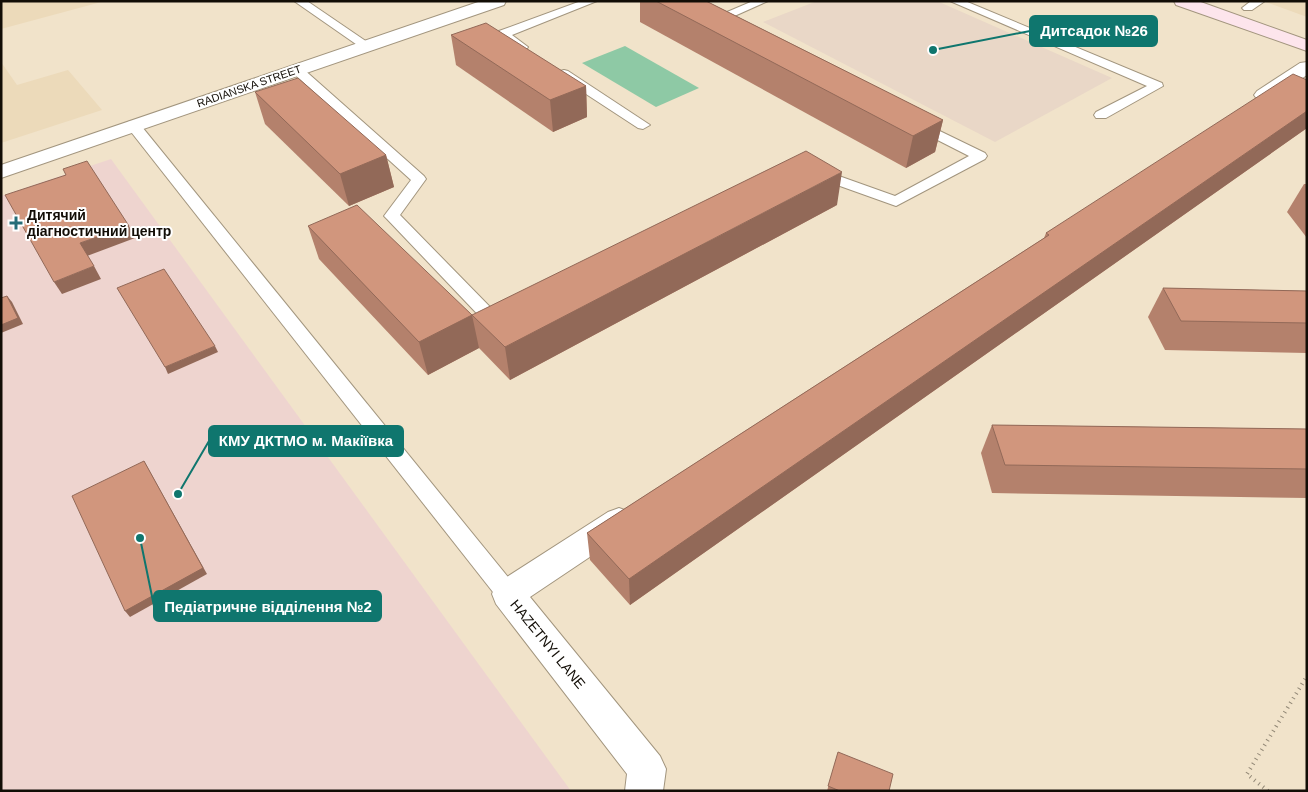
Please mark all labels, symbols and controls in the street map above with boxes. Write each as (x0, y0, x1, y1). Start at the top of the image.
callout: Дитсадок №26 (1030, 16, 1157, 46)
text: Дитсадок №26 (1040, 22, 1148, 39)
street label: RADIANSKA STREET (195, 62, 303, 109)
place label: Дитячий діагностичний центр (27, 207, 171, 239)
marker: Дитячий діагностичний центр (9, 216, 23, 230)
callout: КМУ ДКТМО м. Макіївка (209, 426, 403, 456)
text: КМУ ДКТМО м. Макіївка (219, 432, 394, 449)
callout: Педіатричне відділення №2 (154, 591, 381, 621)
street label: HAZETNYI LANE (507, 596, 589, 692)
text: Педіатричне відділення №2 (164, 598, 372, 615)

